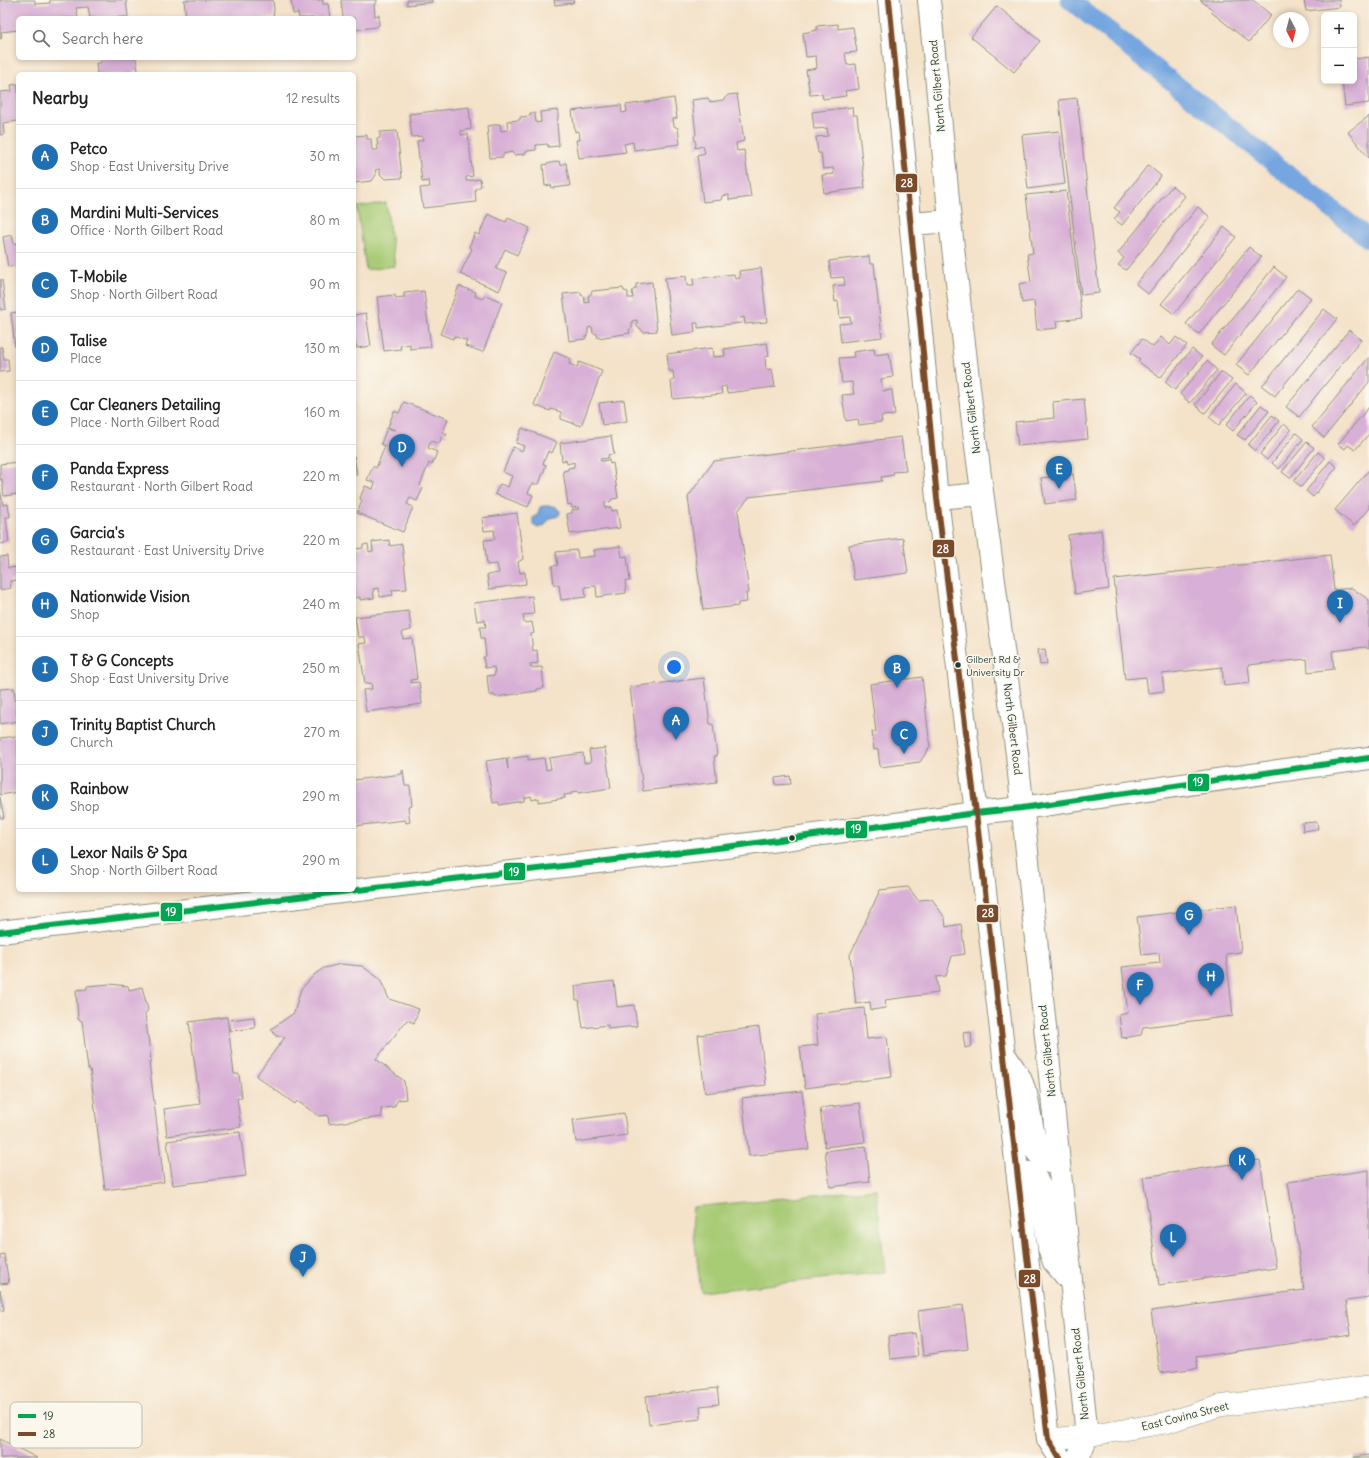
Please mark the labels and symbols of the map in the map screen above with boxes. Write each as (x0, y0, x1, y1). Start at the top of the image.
north arrow (1273, 12, 1309, 48)
street label: North Gilbert Road (926, 39, 948, 133)
line badge: 28 (895, 173, 918, 193)
text: 28 (901, 176, 913, 190)
street label: North Gilbert Road (958, 361, 984, 455)
pin: D (389, 434, 415, 467)
pin: E (1046, 456, 1072, 489)
line badge: 28 (932, 539, 955, 558)
text: 28 (937, 542, 949, 556)
pin: I (1327, 590, 1353, 623)
place label: Gilbert Rd & University Dr (966, 653, 1024, 679)
pin: B (884, 655, 910, 688)
your location (664, 657, 684, 677)
marker: Gilbert Rd & University Dr (953, 660, 963, 670)
street label: North Gilbert Road (1000, 682, 1026, 776)
pin: A (663, 707, 689, 740)
pin: C (891, 721, 917, 754)
line badge: 19 (1187, 773, 1210, 792)
text: 19 (1193, 775, 1203, 789)
line badge: 19 (845, 820, 868, 839)
text: 19 (851, 822, 861, 836)
unlabelled marker (787, 833, 797, 843)
line badge: 19 (503, 862, 526, 881)
text: 19 (509, 865, 519, 879)
line badge: 19 (160, 902, 183, 922)
pin: G (1176, 902, 1202, 935)
line badge: 28 (976, 904, 999, 923)
text: 19 (166, 905, 176, 919)
text: 28 (982, 906, 994, 920)
pin: H (1198, 963, 1224, 996)
pin: F (1127, 972, 1153, 1005)
street label: North Gilbert Road (1035, 1004, 1059, 1098)
pin: K (1229, 1147, 1255, 1180)
pin: L (1160, 1224, 1186, 1257)
pin: J (290, 1244, 316, 1277)
line badge: 28 (1018, 1269, 1041, 1288)
text: 28 (1024, 1272, 1036, 1286)
street label: North Gilbert Road (1068, 1327, 1092, 1421)
street label: East Covina Street (1140, 1398, 1230, 1434)
legend (10, 1402, 142, 1448)
text: 19 (43, 1409, 54, 1423)
text: 28 (43, 1427, 55, 1441)

